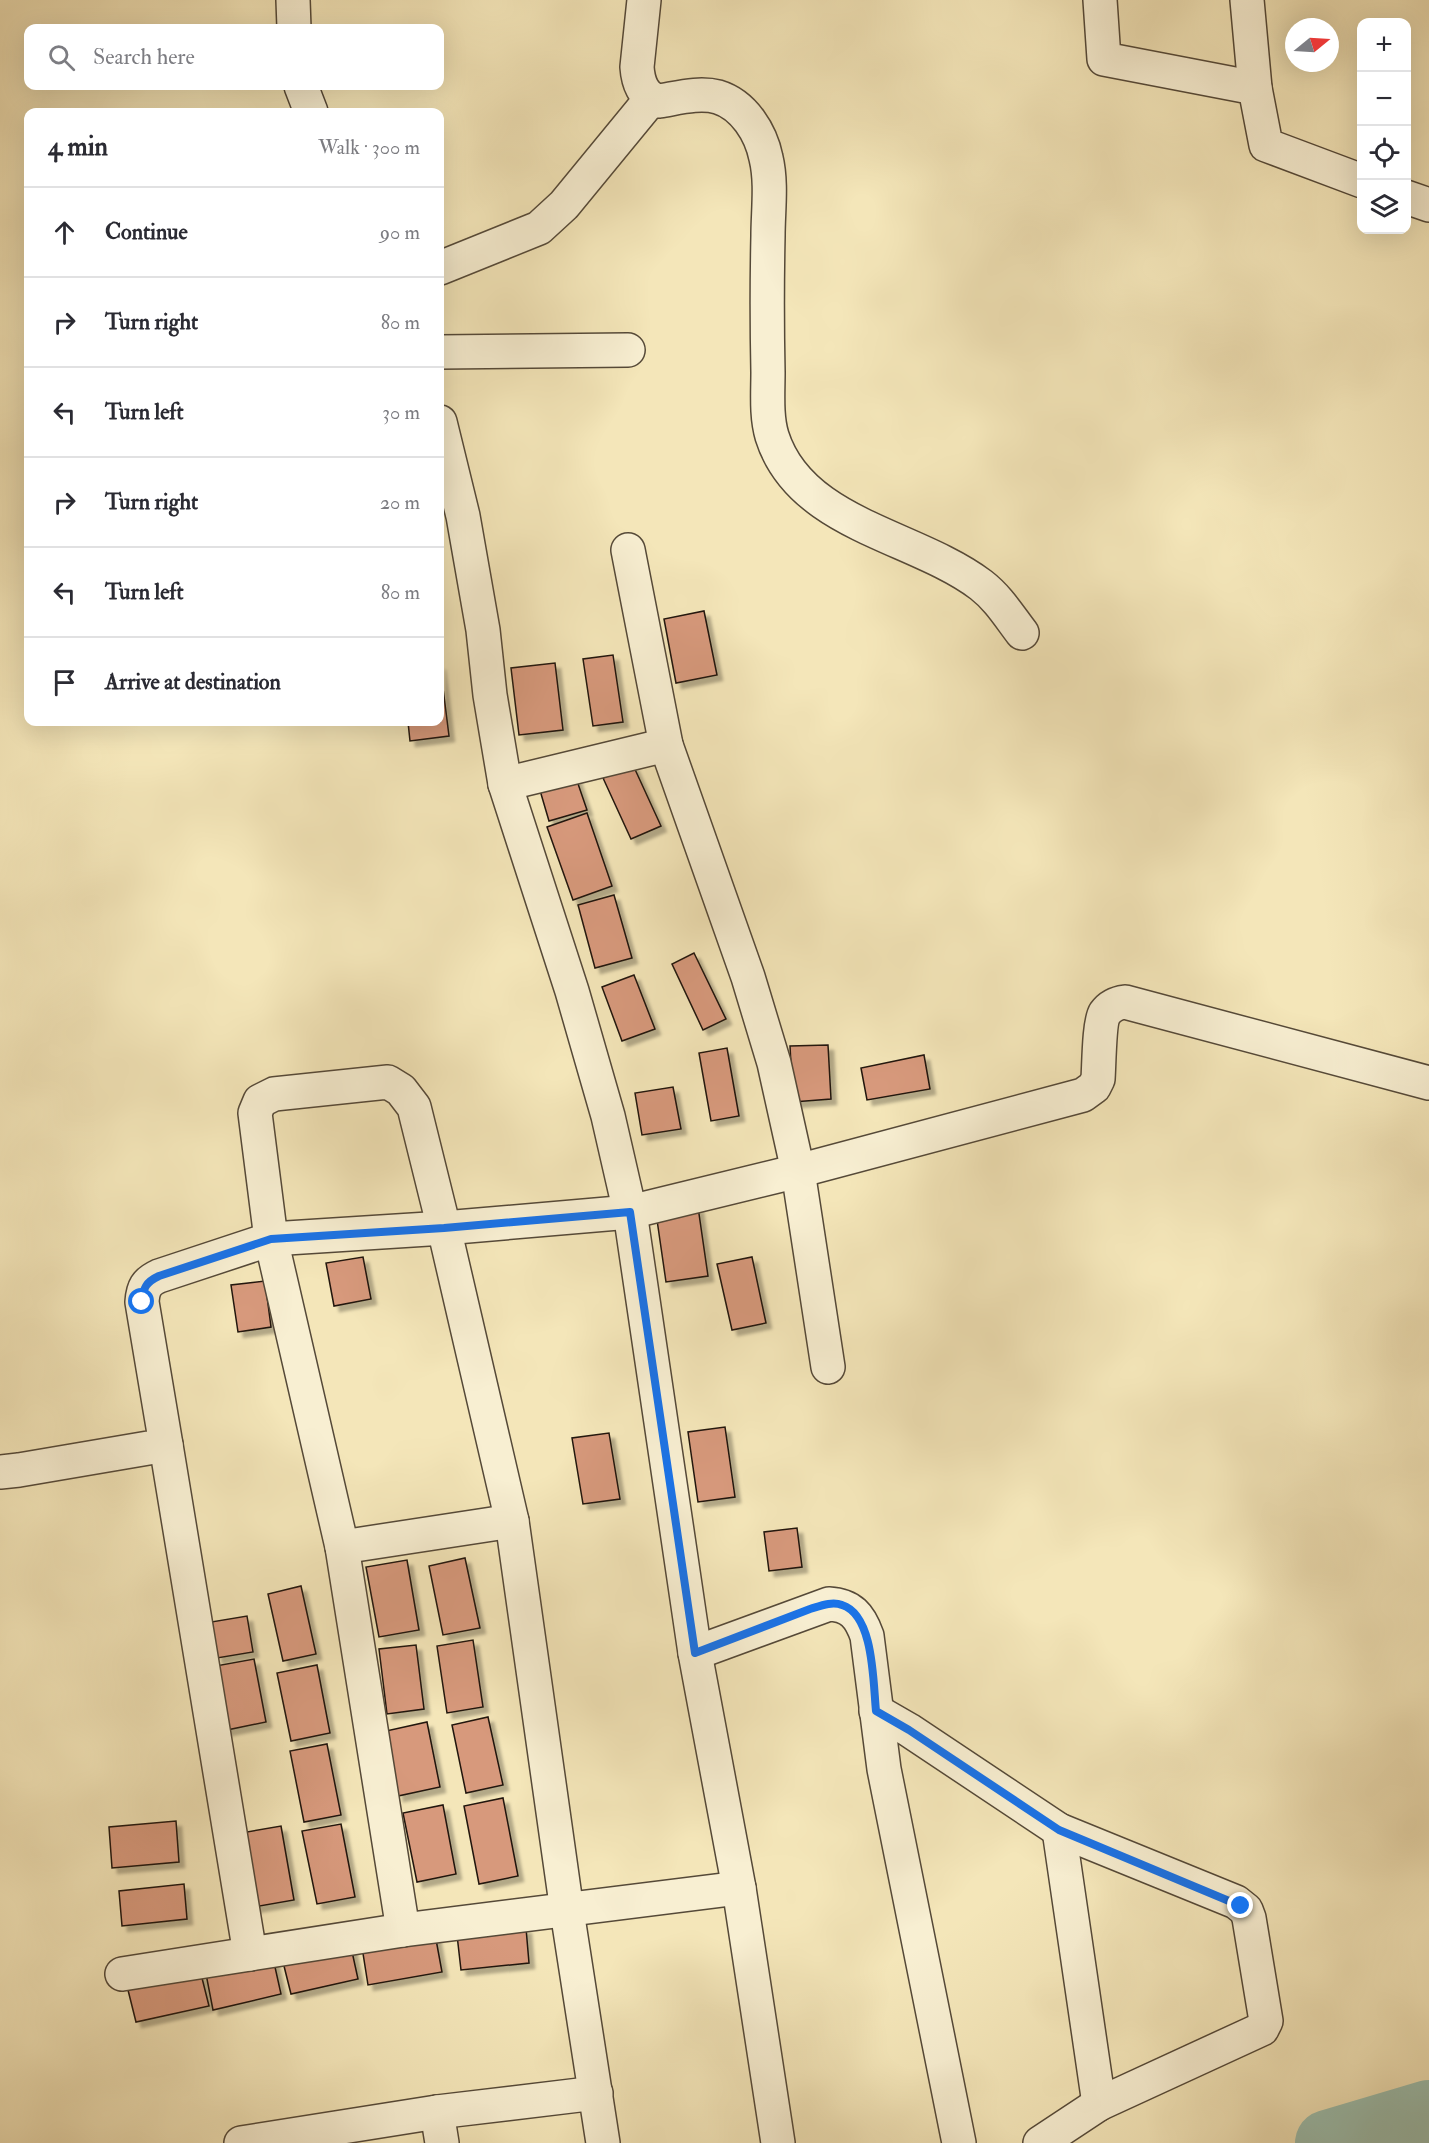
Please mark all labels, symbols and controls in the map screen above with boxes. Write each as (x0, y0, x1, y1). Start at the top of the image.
north arrow (1285, 18, 1339, 72)
map controls (1357, 18, 1411, 234)
button: + (1357, 18, 1411, 72)
search box (24, 24, 444, 90)
icon: search (45, 41, 78, 74)
text: Search here (93, 43, 195, 71)
button: − (1357, 72, 1411, 126)
button: locate (1357, 126, 1411, 180)
text: 4 min (48, 131, 108, 163)
text: Walk · 300 m (318, 135, 420, 160)
button: layers (1357, 180, 1411, 234)
icon: ahead (48, 216, 81, 249)
text: Continue (105, 218, 188, 246)
text: 90 m (380, 220, 420, 245)
icon: right (48, 306, 81, 339)
text: Turn right (105, 308, 198, 336)
text: 80 m (381, 310, 420, 335)
icon: left (48, 396, 81, 429)
text: Turn left (105, 398, 184, 426)
text: 30 m (382, 400, 420, 425)
icon: right (48, 486, 81, 519)
text: Turn right (105, 488, 198, 516)
text: 20 m (380, 490, 420, 515)
icon: left (48, 576, 81, 609)
text: Turn left (105, 578, 184, 606)
text: 80 m (381, 580, 420, 605)
icon: arrive (48, 666, 81, 699)
text: Arrive at destination (105, 668, 281, 696)
route start (128, 1288, 154, 1314)
route end (1227, 1892, 1253, 1918)

